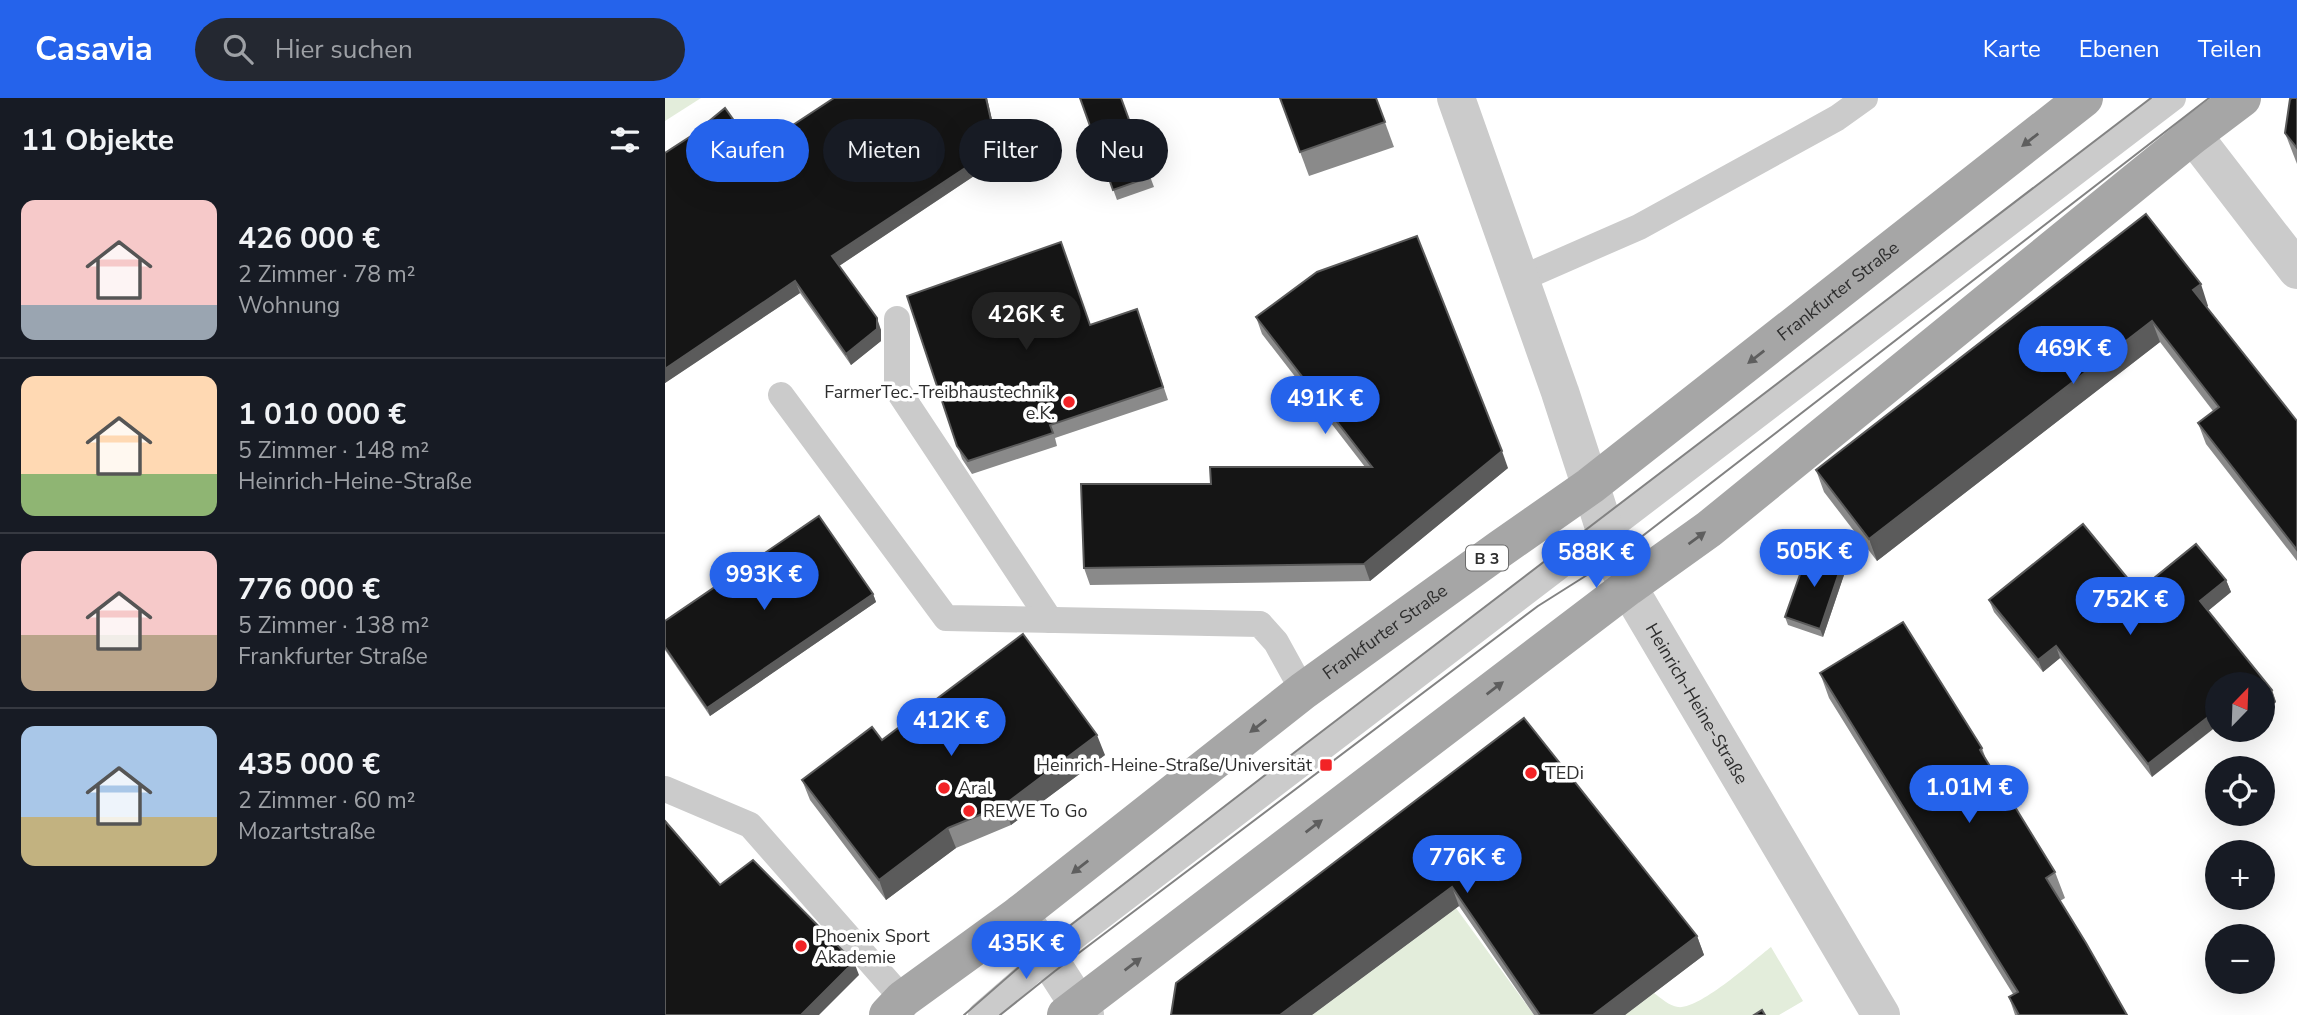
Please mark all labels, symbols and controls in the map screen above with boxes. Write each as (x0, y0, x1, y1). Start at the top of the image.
search box (195, 18, 685, 81)
text: Casavia (35, 27, 153, 72)
icon: search (219, 30, 257, 68)
text: Hier suchen (275, 32, 413, 67)
text: Karte (1983, 33, 2041, 65)
text: Ebenen (2079, 33, 2160, 65)
text: Teilen (2198, 33, 2262, 65)
chip: Kaufen (686, 119, 809, 182)
chip: Mieten (823, 119, 945, 182)
chip: Filter (959, 119, 1062, 182)
chip: Neu (1076, 119, 1168, 182)
text: 11 Objekte (21, 120, 174, 161)
icon: filters (606, 121, 644, 159)
one-way arrow (2022, 133, 2040, 148)
text: 426 000 € (238, 218, 380, 259)
icon: home (77, 228, 161, 312)
street label: Frankfurter Straße (1772, 236, 1904, 347)
text: 2 Zimmer · 78 m² (238, 259, 415, 290)
text: Wohnung (238, 290, 340, 321)
pin: 426K € (969, 292, 1083, 352)
text: 426K € (988, 299, 1064, 330)
pin: 469K € (2016, 327, 2130, 386)
text: 469K € (2035, 333, 2111, 364)
one-way arrow (1747, 349, 1764, 364)
pin: 491K € (1268, 376, 1382, 436)
place label: FarmerTec.-Treibhaustechnik e.K. (824, 380, 1056, 425)
text: 491K € (1287, 383, 1363, 414)
text: 1 010 000 € (238, 394, 406, 435)
marker: FarmerTec.-Treibhaustechnik e.K. (1061, 394, 1077, 410)
icon: home (77, 404, 161, 488)
text: 5 Zimmer · 148 m² (238, 435, 429, 466)
text: Heinrich-Heine-Straße (238, 466, 472, 497)
pin: 505K € (1757, 530, 1871, 589)
pin: 588K € (1539, 531, 1653, 590)
one-way arrow (1688, 531, 1706, 545)
text: 505K € (1776, 536, 1852, 567)
text: 588K € (1558, 537, 1634, 568)
road number: B 3 (1466, 545, 1508, 570)
pin: 993K € (707, 552, 821, 612)
text: 993K € (726, 559, 802, 590)
text: 776 000 € (238, 569, 380, 610)
pin: 752K € (2073, 578, 2187, 637)
icon: home (77, 579, 161, 663)
street label: Frankfurter Straße (1318, 579, 1452, 685)
text: 752K € (2092, 584, 2168, 615)
text: 5 Zimmer · 138 m² (238, 610, 429, 641)
street label: Heinrich-Heine-Straße (1640, 619, 1754, 789)
text: Frankfurter Straße (238, 641, 428, 672)
north arrow (2205, 672, 2275, 742)
map controls (2205, 672, 2275, 994)
one-way arrow (1486, 682, 1504, 696)
pin: 412K € (894, 698, 1008, 758)
text: 412K € (913, 705, 989, 736)
one-way arrow (1250, 719, 1268, 734)
text: 435 000 € (238, 744, 380, 785)
place label: Heinrich-Heine-Straße/Universität (1036, 753, 1313, 777)
icon: home (77, 754, 161, 838)
button: locate (2205, 756, 2275, 826)
marker: Heinrich-Heine-Straße/Universität (1318, 757, 1334, 773)
place label: TEDi (1545, 761, 1584, 785)
marker: TEDi (1523, 765, 1539, 781)
pin: 1.01M € (1904, 766, 2034, 825)
text: 1.01M € (1925, 772, 2013, 803)
place label: Aral (958, 776, 993, 800)
marker: Aral (936, 780, 952, 796)
text: 2 Zimmer · 60 m² (238, 785, 415, 816)
place label: REWE To Go (983, 799, 1088, 823)
marker: REWE To Go (961, 803, 977, 819)
text: Mozartstraße (238, 816, 376, 847)
one-way arrow (1304, 819, 1323, 833)
pin: 776K € (1410, 836, 1524, 895)
button: + (2205, 840, 2275, 910)
text: 776K € (1429, 842, 1505, 873)
one-way arrow (1071, 859, 1088, 874)
pin: 435K € (969, 922, 1083, 981)
place label: Phoenix Sport Akademie (815, 924, 930, 969)
button: − (2205, 924, 2275, 994)
text: 435K € (988, 928, 1064, 959)
marker: Phoenix Sport Akademie (793, 938, 809, 954)
one-way arrow (1123, 956, 1141, 971)

